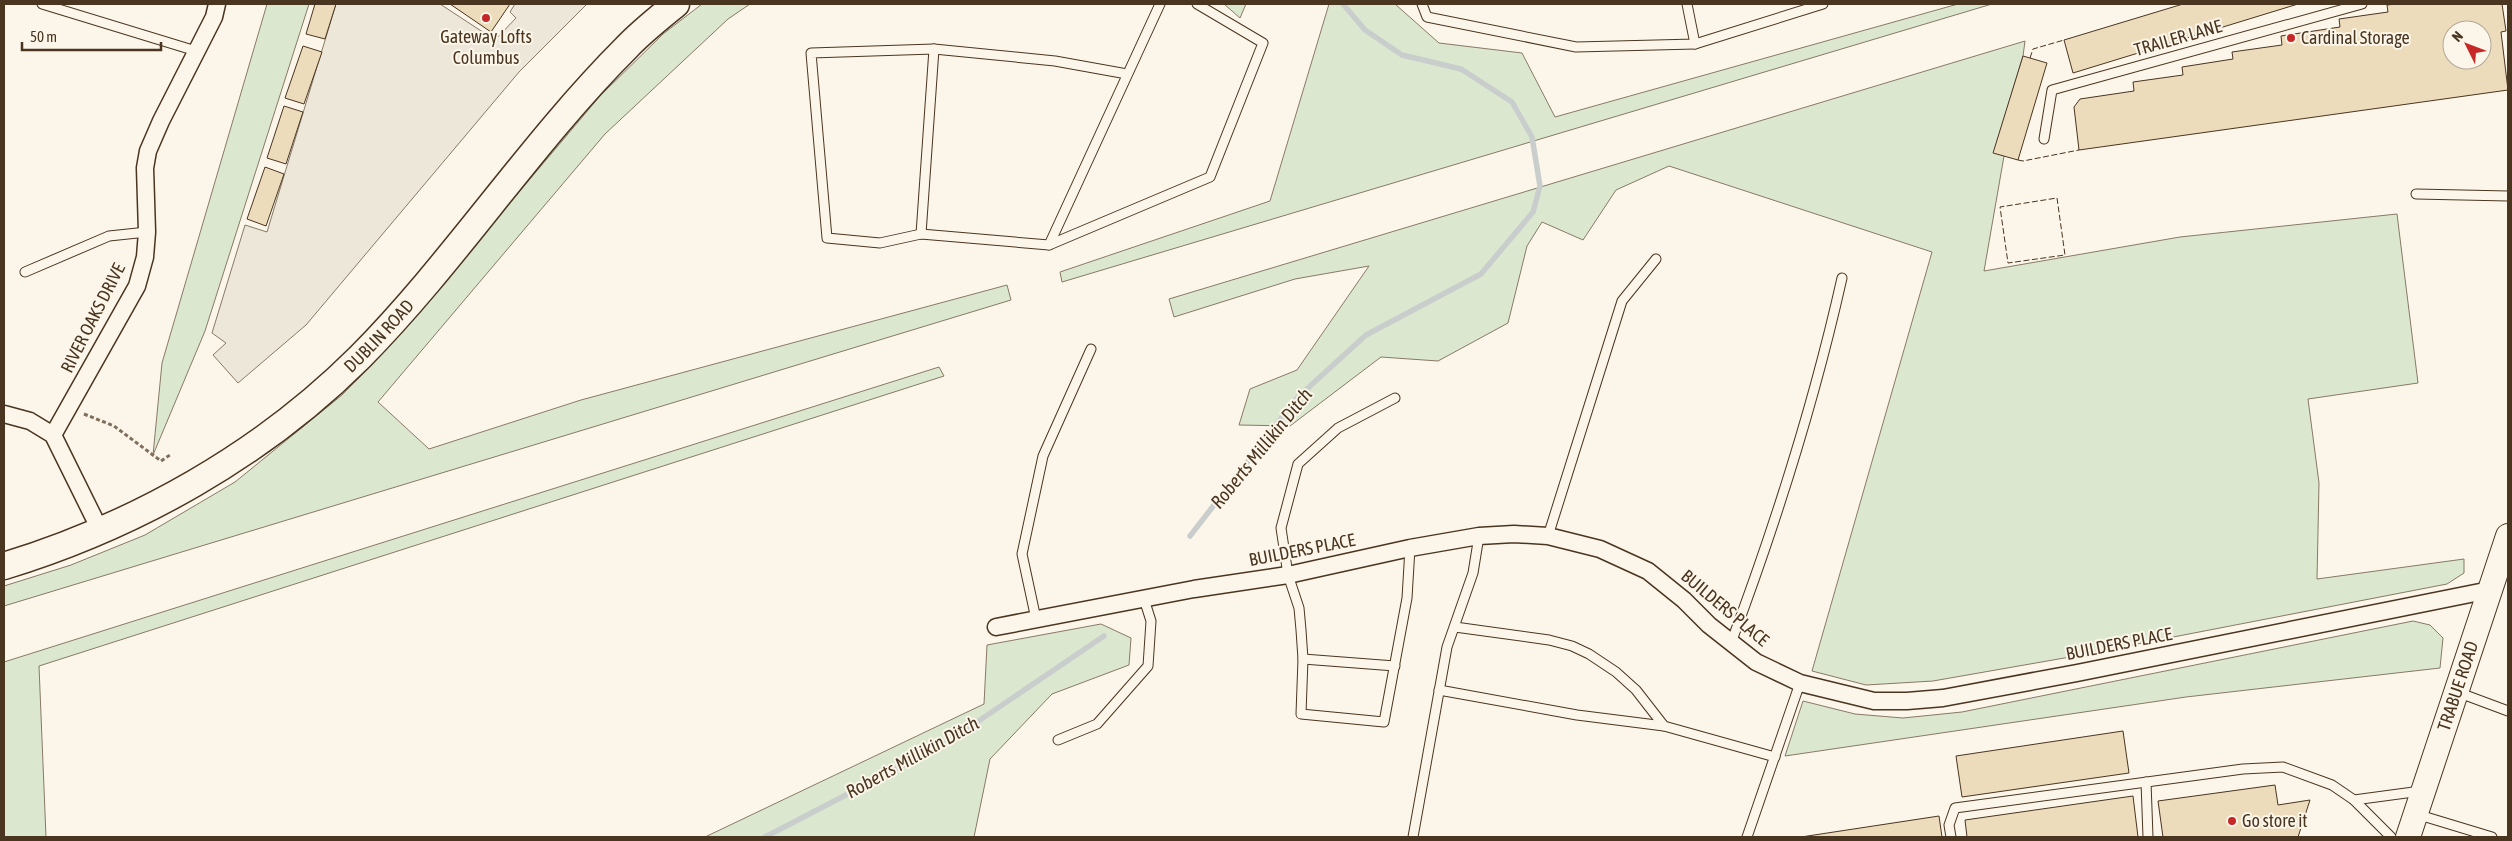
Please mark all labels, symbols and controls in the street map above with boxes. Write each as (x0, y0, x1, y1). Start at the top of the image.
marker: Gateway Lofts Columbus (480, 12, 492, 24)
street label: TRAILER LANE (2131, 15, 2225, 60)
scale bar (22, 20, 161, 52)
north arrow (2442, 20, 2492, 70)
place label: Gateway Lofts Columbus (440, 26, 532, 68)
place label: Cardinal Storage (2301, 27, 2410, 48)
text: 50 m (30, 28, 57, 45)
text: N (2449, 28, 2466, 45)
marker: Cardinal Storage (2285, 32, 2297, 44)
street label: RIVER OAKS DRIVE (56, 259, 129, 376)
street label: DUBLIN ROAD (340, 295, 418, 377)
water label: Roberts Millikin Ditch (1206, 383, 1316, 513)
street label: BUILDERS PLACE (1247, 529, 1357, 570)
street label: BUILDERS PLACE (1677, 565, 1774, 651)
street label: BUILDERS PLACE (2064, 623, 2174, 664)
street label: TRABUE ROAD (2433, 638, 2482, 734)
water label: Roberts Millikin Ditch (842, 711, 982, 803)
place label: Go store it (2242, 810, 2308, 831)
marker: Go store it (2226, 815, 2238, 827)

